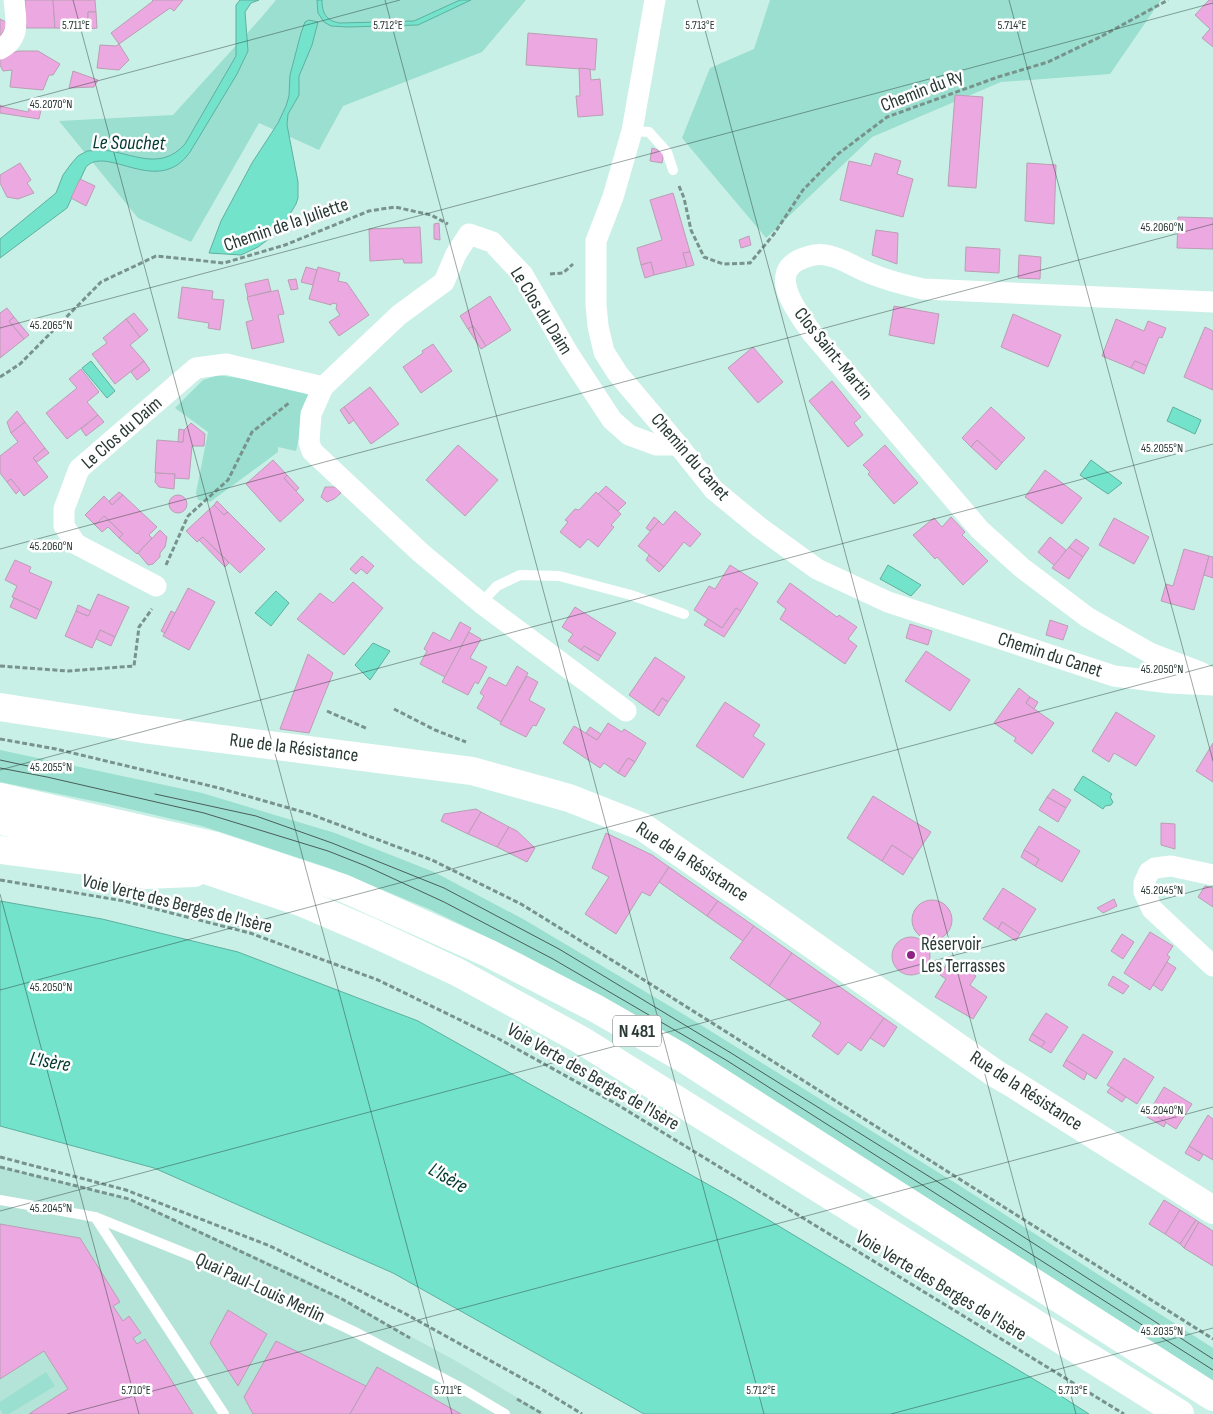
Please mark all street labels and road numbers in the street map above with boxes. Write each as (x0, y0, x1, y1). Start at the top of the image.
street label: Chemin du Ry (877, 65, 967, 117)
street label: Chemin de la Juliette (221, 193, 351, 257)
street label: Le Clos du Daim (505, 263, 577, 359)
street label: Clos Saint-Martin (789, 303, 877, 405)
street label: Le Clos du Daim (77, 392, 167, 474)
street label: Chemin du Canet (646, 409, 734, 506)
street label: Chemin du Canet (995, 627, 1105, 683)
street label: Rue de la Résistance (228, 729, 360, 767)
street label: Rue de la Résistance (631, 817, 753, 907)
street label: Voie Verte des Berges de l'Isère (80, 869, 274, 939)
road number: N 481 (613, 1016, 661, 1046)
street label: Voie Verte des Berges de l'Isère (503, 1018, 683, 1136)
street label: Rue de la Résistance (965, 1046, 1087, 1136)
street label: Voie Verte des Berges de l'Isère (851, 1226, 1031, 1346)
street label: Quai Paul-Louis Merlin (191, 1248, 329, 1328)

